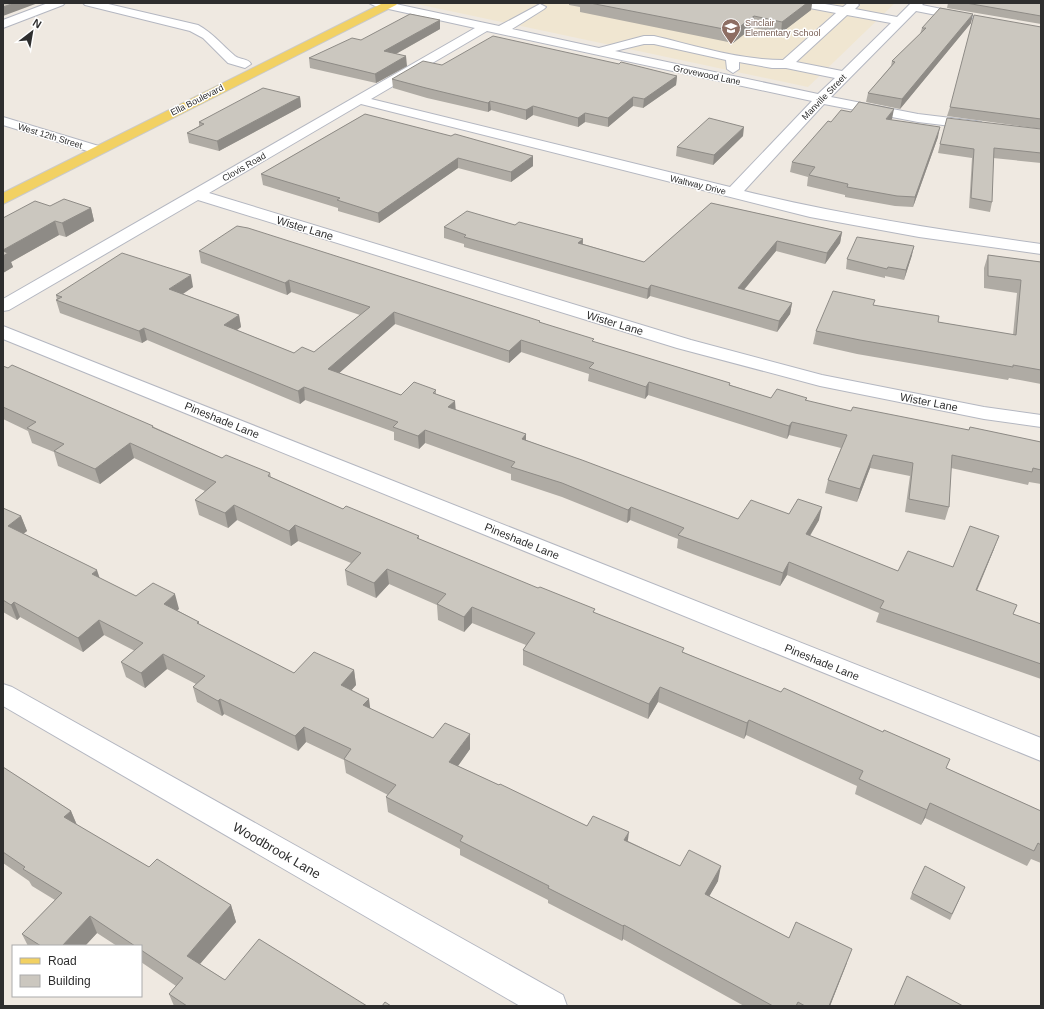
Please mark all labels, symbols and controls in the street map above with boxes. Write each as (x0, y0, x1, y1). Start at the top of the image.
north arrow (12, 12, 52, 52)
text: N (31, 16, 44, 31)
school or university icon: Sinclair Elementary School (720, 17, 742, 45)
place label: Sinclair Elementary School (745, 18, 821, 38)
street label: Grovewood Lane (672, 63, 742, 87)
street label: Manville Street (800, 72, 849, 122)
street label: Ella Boulevard (169, 82, 225, 118)
street label: West 12th Street (17, 121, 84, 151)
street label: Clovis Road (220, 151, 268, 183)
street label: Waltway Drive (669, 173, 727, 197)
street label: Wister Lane (275, 214, 335, 242)
street label: Wister Lane (585, 309, 645, 337)
street label: Wister Lane (899, 391, 959, 413)
street label: Pineshade Lane (183, 400, 261, 440)
street label: Pineshade Lane (483, 521, 561, 561)
street label: Pineshade Lane (783, 642, 861, 682)
street label: Woodbrook Lane (230, 819, 323, 882)
legend (12, 945, 142, 997)
text: Road (48, 954, 77, 968)
text: Building (48, 974, 91, 988)

